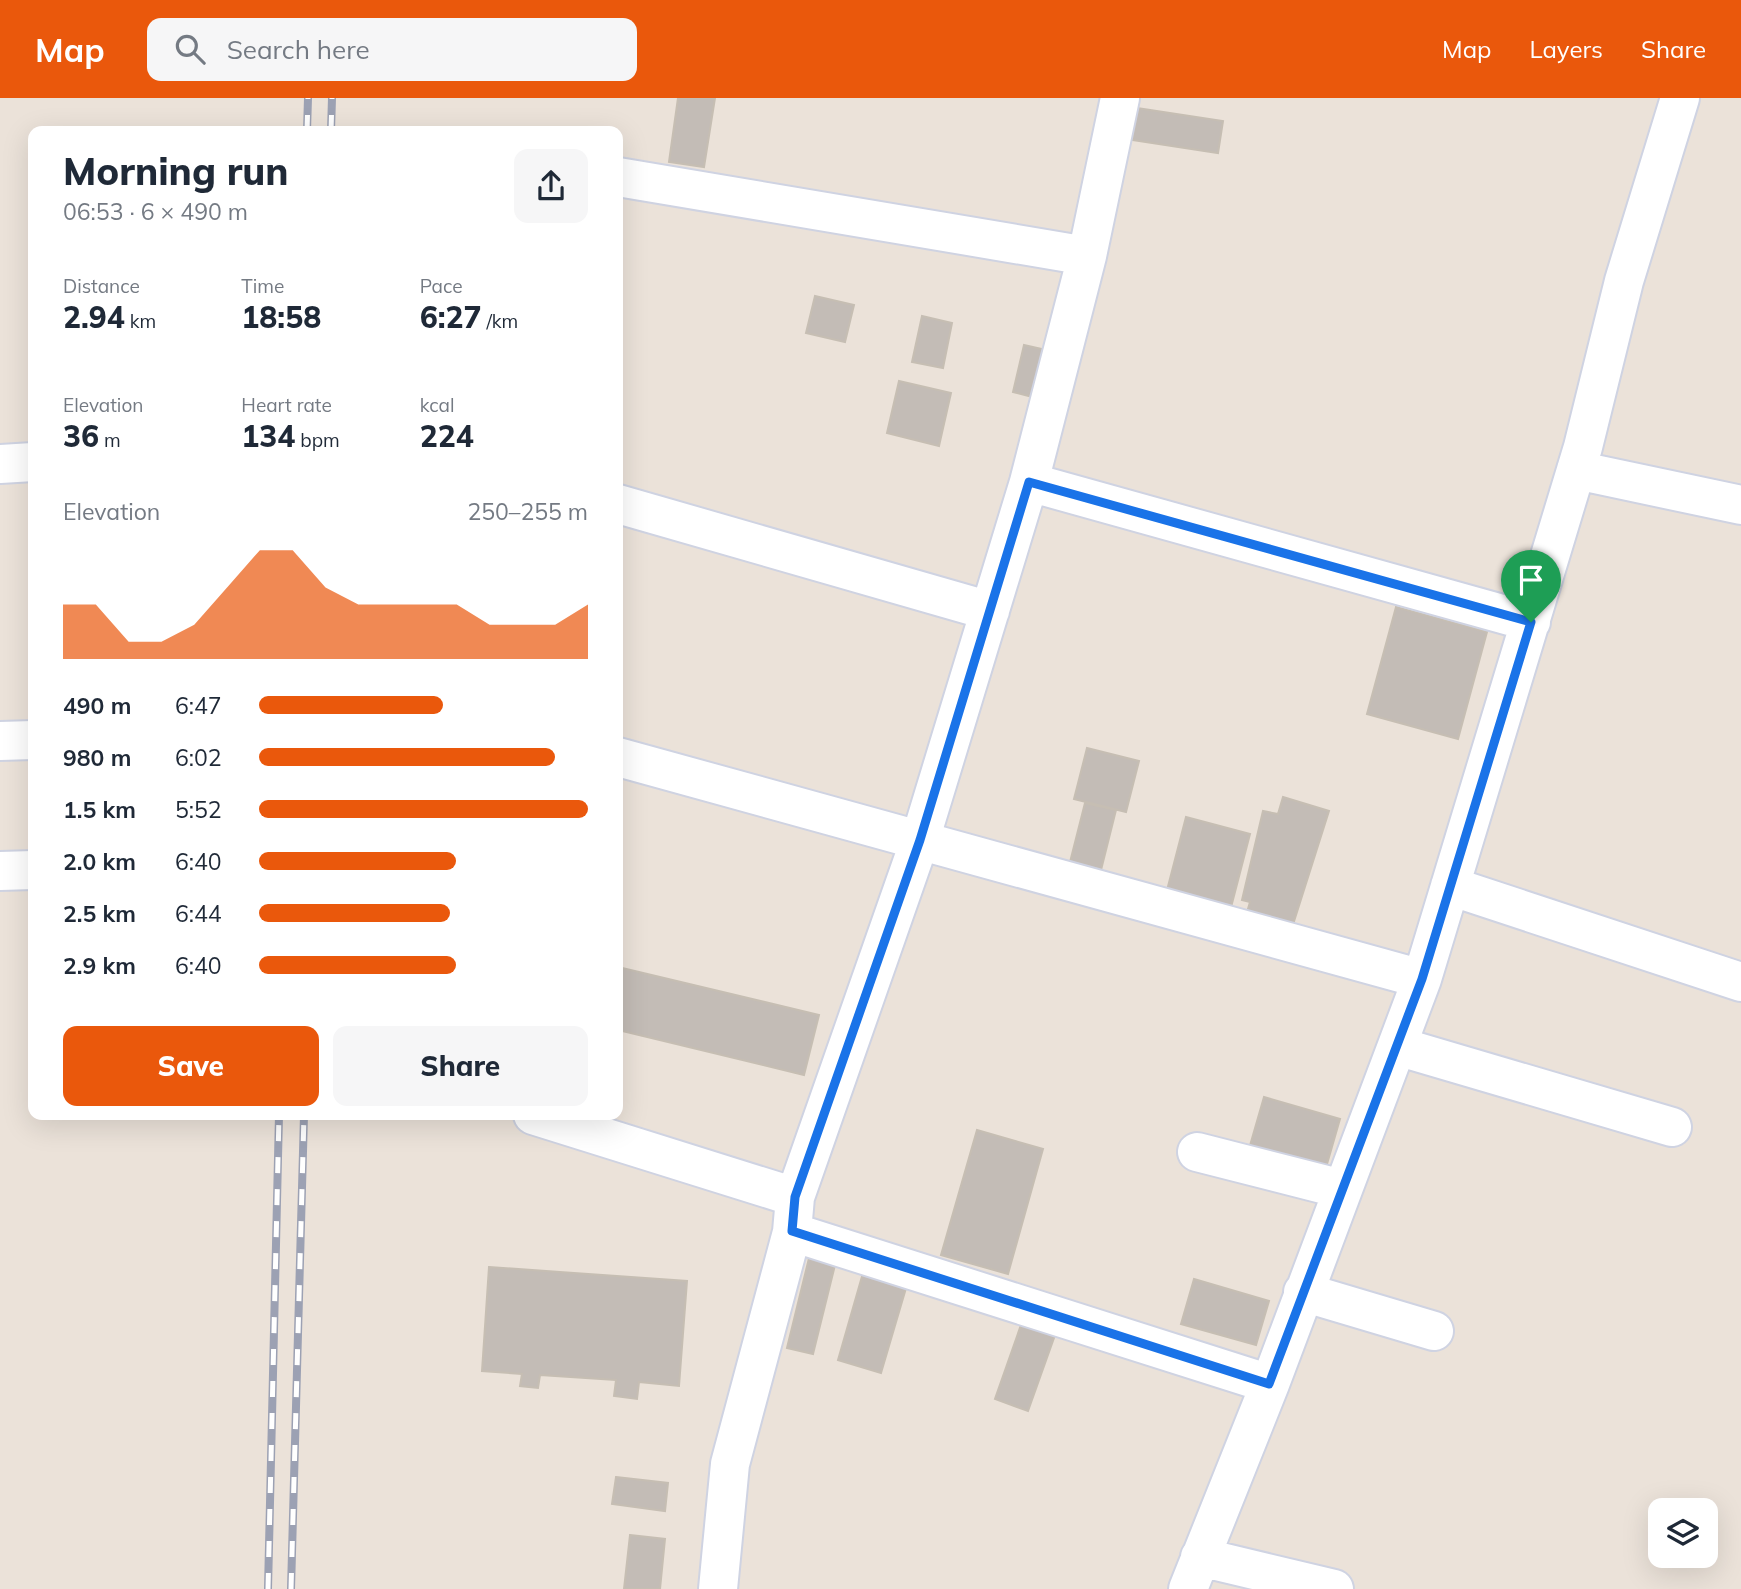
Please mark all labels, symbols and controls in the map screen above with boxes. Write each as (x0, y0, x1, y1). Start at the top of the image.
search box (147, 18, 637, 81)
text: Map (35, 29, 105, 70)
icon: search (171, 30, 209, 68)
text: Search here (227, 33, 370, 66)
text: Map (1442, 34, 1491, 64)
text: Layers (1529, 34, 1603, 64)
text: Share (1641, 34, 1706, 64)
text: Morning run (63, 147, 289, 195)
button: share (514, 149, 588, 223)
text: 06:53 · 6 × 490 m (63, 197, 248, 226)
text: Distance (63, 274, 140, 298)
text: Time (241, 274, 284, 298)
text: Pace (420, 274, 463, 298)
text: 2.94 (63, 298, 125, 336)
text: 18:58 (241, 298, 321, 336)
text: 6:27 (420, 298, 481, 336)
text: km (125, 309, 156, 333)
text: /km (481, 309, 518, 333)
text: Elevation (63, 393, 143, 417)
text: Heart rate (241, 393, 332, 417)
text: kcal (420, 393, 454, 417)
text: 36 (63, 417, 99, 455)
text: 134 (241, 417, 295, 455)
text: 224 (420, 417, 474, 455)
text: m (99, 428, 121, 452)
text: bpm (295, 428, 340, 452)
text: Elevation (63, 497, 160, 526)
text: 250–255 m (467, 497, 588, 526)
pin (1501, 550, 1561, 622)
icon: arrive (1512, 561, 1550, 599)
text: 490 m (63, 691, 131, 720)
text: 6:47 (175, 691, 222, 720)
text: 980 m (63, 743, 131, 772)
text: 6:02 (175, 743, 222, 772)
text: 1.5 km (63, 795, 136, 824)
text: 5:52 (175, 795, 222, 824)
text: 2.0 km (63, 847, 136, 876)
text: 6:40 (175, 847, 222, 876)
text: 2.5 km (63, 899, 136, 928)
text: 6:44 (175, 899, 222, 928)
text: 2.9 km (63, 951, 136, 980)
text: 6:40 (175, 951, 222, 980)
button: Save (63, 1026, 319, 1106)
button: Share (333, 1026, 588, 1106)
map controls (1648, 1498, 1718, 1568)
button: layers (1648, 1498, 1718, 1568)

